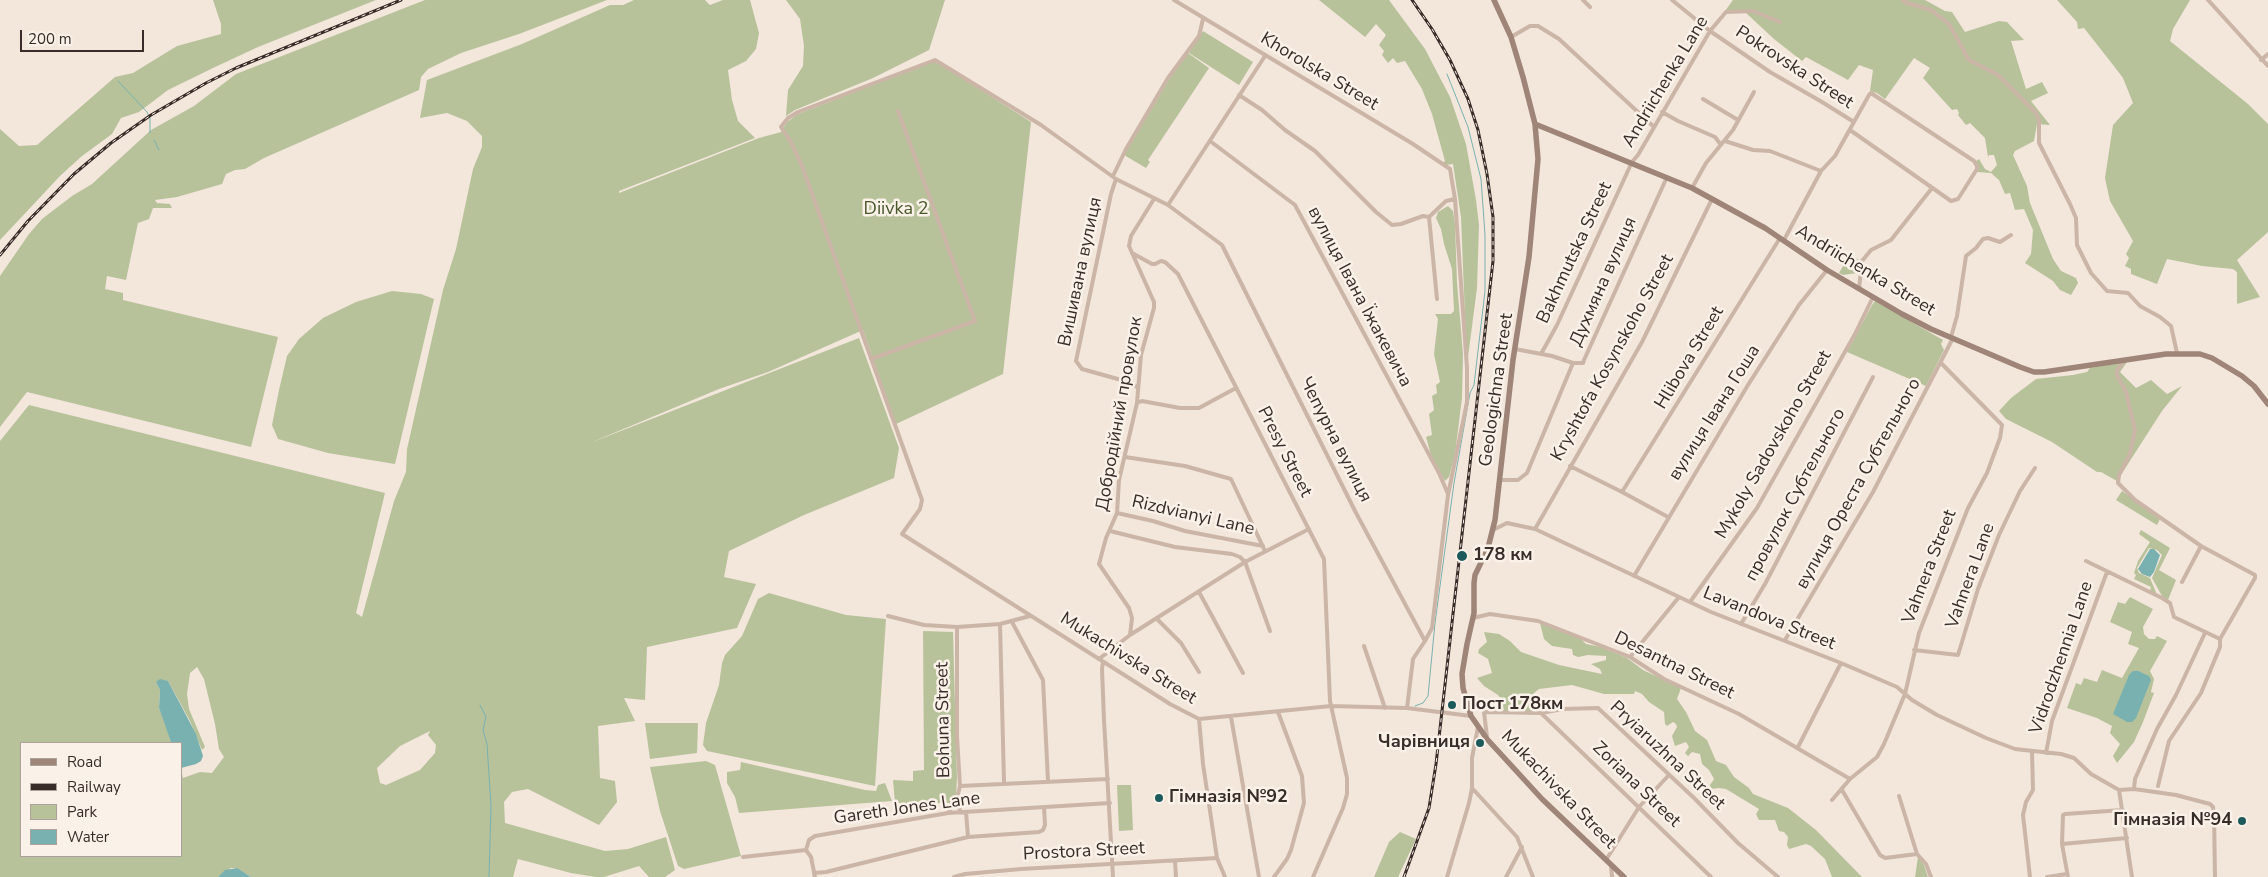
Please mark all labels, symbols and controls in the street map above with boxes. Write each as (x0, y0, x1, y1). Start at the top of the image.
street label: Andriichenka Lane (1618, 12, 1714, 152)
scale bar (22, 20, 146, 52)
street label: Pokrovska Street (1731, 22, 1857, 114)
street label: Khorolska Street (1256, 28, 1382, 116)
text: 200 m (28, 29, 72, 49)
street label: Bakhmutska Street (1533, 179, 1617, 327)
street label: Вишивана вулиця (1055, 195, 1107, 349)
park label: Diivka 2 (864, 199, 928, 221)
street label: вулиця Івана Їжакевича (1302, 203, 1416, 391)
street label: Духмяна вулиця (1566, 214, 1642, 350)
street label: Andriichenka Street (1791, 221, 1939, 321)
street label: Kryshtofa Kosynskoho Street (1547, 251, 1679, 465)
street label: Hlibova Street (1651, 303, 1729, 413)
street label: Geologichna Street (1476, 312, 1518, 468)
street label: Добродійний провулок (1092, 315, 1148, 513)
street label: вулиця Івана Гоша (1665, 341, 1765, 485)
street label: Mykoly Sadovskoho Street (1711, 347, 1837, 543)
street label: Чепурна вулиця (1294, 374, 1376, 506)
street label: вулиця Ореста Субтельного (1792, 375, 1926, 593)
street label: Presy Street (1252, 403, 1316, 501)
street label: провулок Субтельного (1741, 405, 1851, 585)
street label: Rizdvianyi Lane (1130, 491, 1256, 541)
street label: Vahnera Street (1898, 507, 1962, 627)
street label: Vahnera Lane (1942, 520, 2000, 632)
place label: 178 км (1473, 545, 1533, 567)
marker: 178 км (1455, 549, 1469, 563)
street label: Vidrodzhennia Lane (2026, 579, 2098, 737)
street label: Lavandova Street (1700, 583, 1838, 655)
street label: Mukachivska Street (1056, 608, 1200, 710)
street label: Desantna Street (1610, 628, 1738, 704)
street label: Bohuna Street (932, 662, 956, 778)
place label: Пост 178км (1462, 694, 1563, 716)
street label: Pryiaruzhna Street (1605, 697, 1729, 815)
marker: Пост 178км (1446, 699, 1458, 711)
street label: Mukachivska Street (1496, 726, 1620, 854)
place label: Чарівниця (1378, 732, 1470, 754)
marker: Чарівниця (1474, 737, 1486, 749)
street label: Zoriana Street (1587, 738, 1685, 832)
legend (20, 742, 182, 857)
text: Road (67, 752, 102, 772)
text: Railway (67, 777, 121, 797)
place label: Гімназія №92 (1169, 787, 1288, 809)
street label: Gareth Jones Lane (832, 788, 982, 830)
marker: Гімназія №92 (1153, 792, 1165, 804)
text: Park (67, 802, 97, 822)
place label: Гімназія №94 (2113, 810, 2232, 832)
marker: Гімназія №94 (2236, 815, 2248, 827)
text: Water (67, 827, 109, 847)
street label: Prostora Street (1023, 838, 1145, 866)

